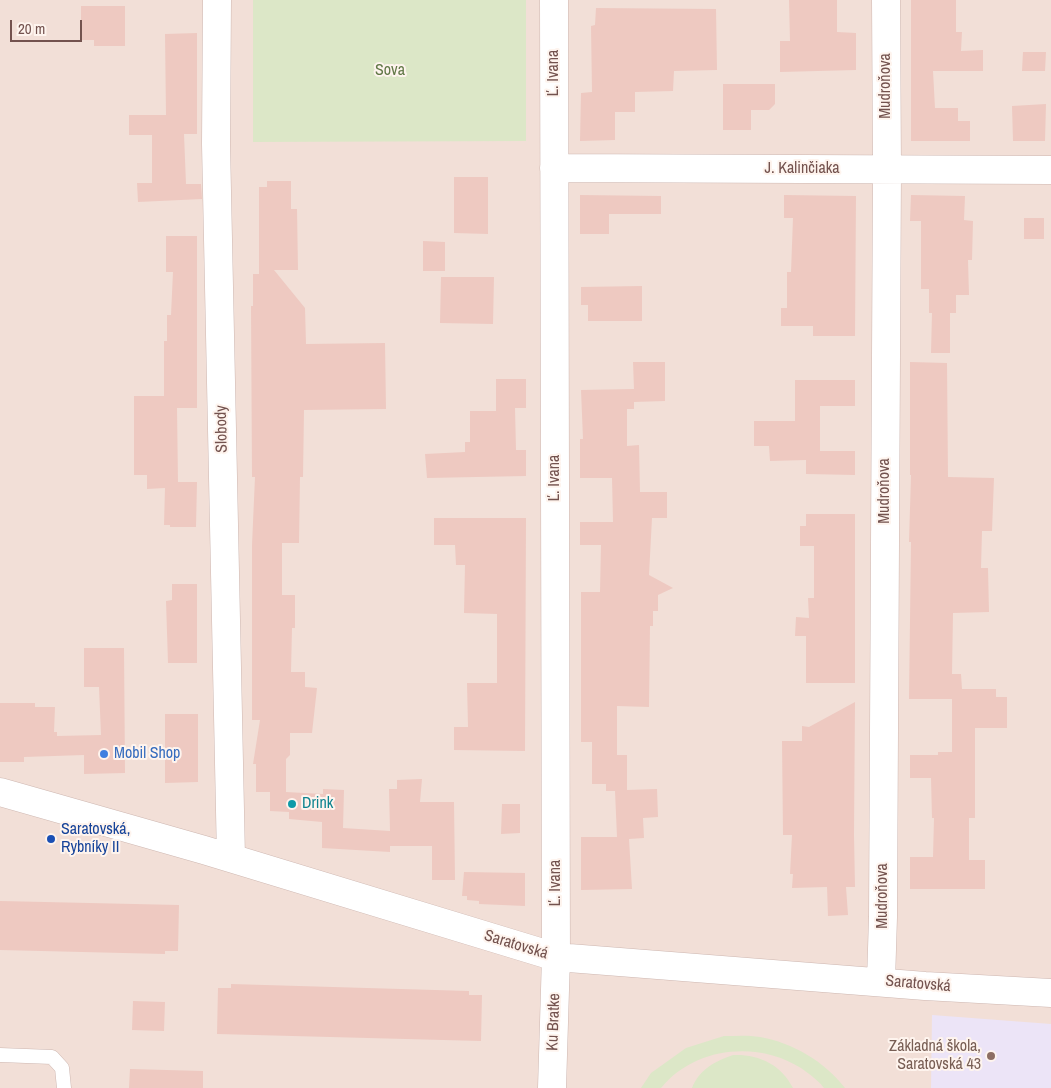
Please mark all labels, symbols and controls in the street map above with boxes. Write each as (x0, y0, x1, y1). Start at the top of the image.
scale bar (12, 10, 85, 42)
text: 20 m (18, 18, 45, 39)
street label: Ľ. Ivana (544, 50, 564, 96)
street label: Mudroňova (876, 53, 896, 119)
park label: Sova (375, 61, 405, 81)
street label: J. Kalinčiaka (764, 159, 840, 179)
street label: Slobody (212, 405, 232, 453)
street label: Ľ. Ivana (545, 455, 565, 501)
street label: Mudroňova (875, 458, 895, 524)
place label: Mobil Shop (114, 744, 180, 764)
marker: Mobil Shop (98, 748, 110, 760)
place label: Drink (302, 794, 333, 814)
marker: Drink (286, 798, 298, 810)
place label: Saratovská, Rybníky II (61, 820, 130, 858)
marker: Saratovská, Rybníky II (45, 833, 57, 845)
street label: Ľ. Ivana (546, 860, 566, 906)
street label: Mudroňova (873, 863, 893, 929)
street label: Saratovská (482, 926, 550, 964)
street label: Saratovská (884, 972, 952, 996)
street label: Ku Bratke (543, 993, 565, 1051)
place label: Základná škola, Saratovská 43 (889, 1037, 981, 1075)
marker: Základná škola, Saratovská 43 (985, 1050, 997, 1062)

